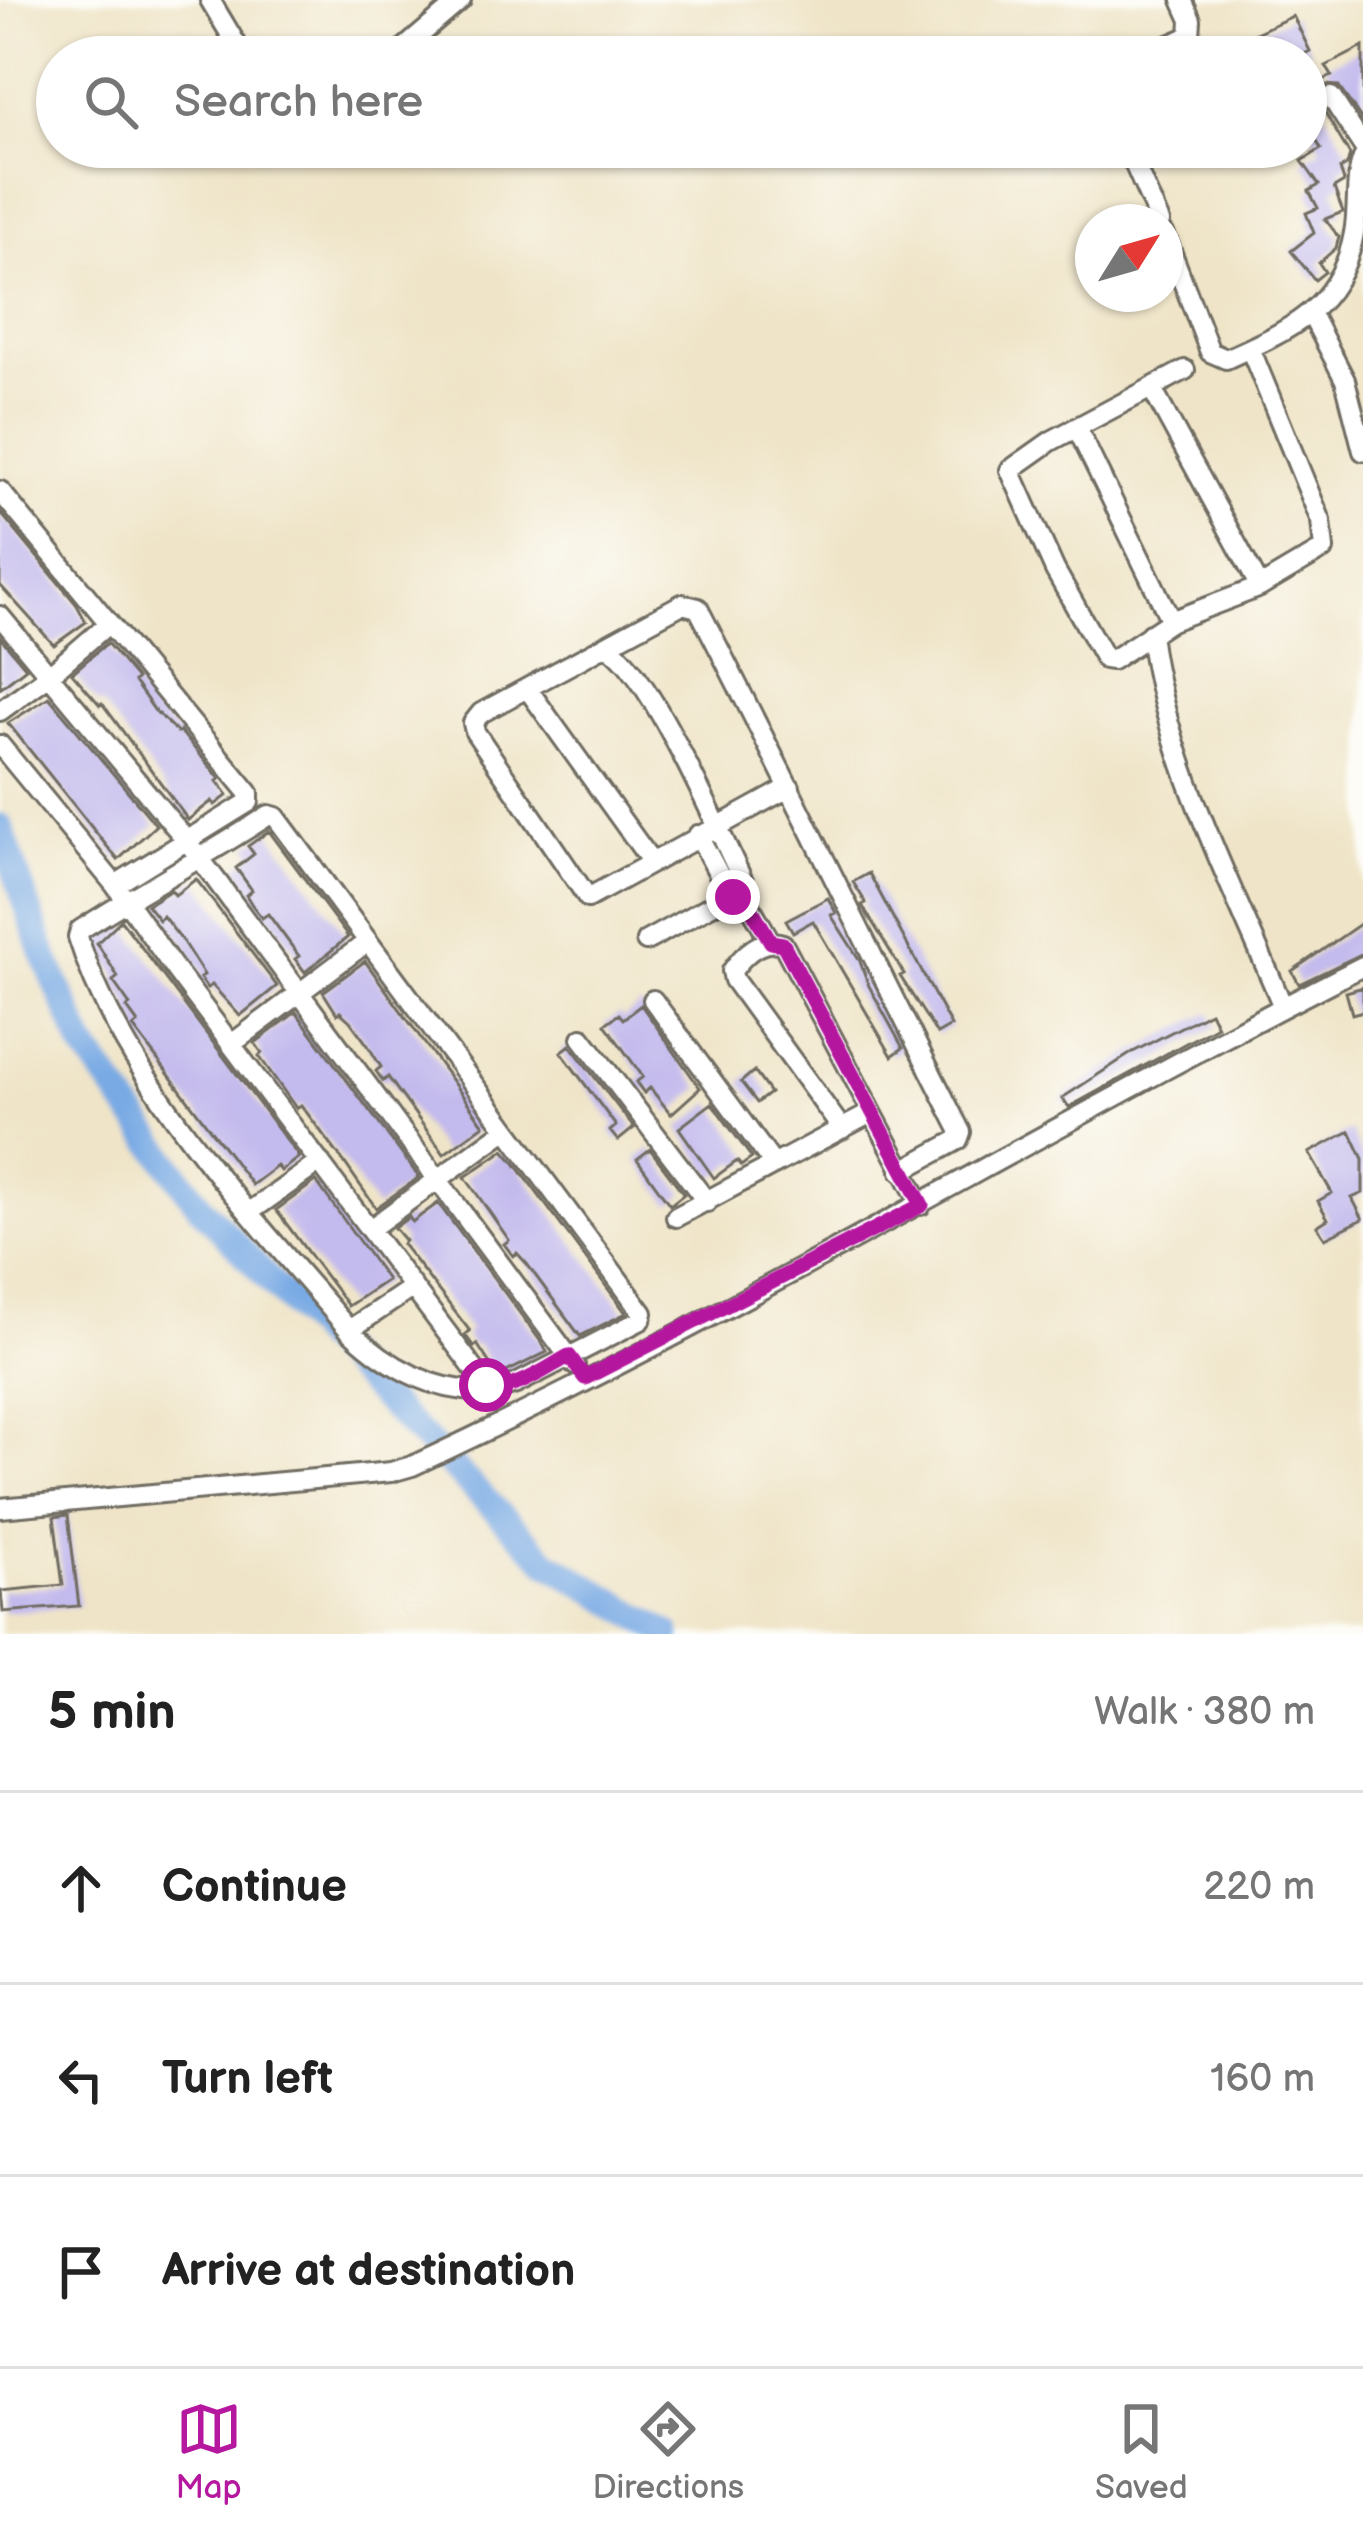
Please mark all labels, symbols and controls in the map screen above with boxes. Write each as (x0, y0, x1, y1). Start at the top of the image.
search box (36, 36, 1327, 168)
icon: search (78, 69, 144, 135)
text: Search here (174, 75, 423, 130)
north arrow (1075, 204, 1183, 312)
route end (706, 870, 760, 924)
route start (459, 1358, 513, 1412)
text: 5 min (48, 1682, 176, 1743)
text: Walk · 380 m (1094, 1689, 1315, 1736)
icon: ahead (48, 1855, 114, 1921)
text: Continue (162, 1860, 347, 1915)
text: 220 m (1203, 1864, 1315, 1911)
icon: left (48, 2047, 114, 2113)
text: Turn left (162, 2052, 333, 2107)
text: 160 m (1210, 2056, 1315, 2103)
icon: arrive (48, 2239, 114, 2305)
text: Arrive at destination (162, 2244, 575, 2299)
tab: Map (175, 2396, 242, 2508)
tab: Directions (592, 2396, 744, 2508)
tab: Saved (1095, 2396, 1188, 2508)

